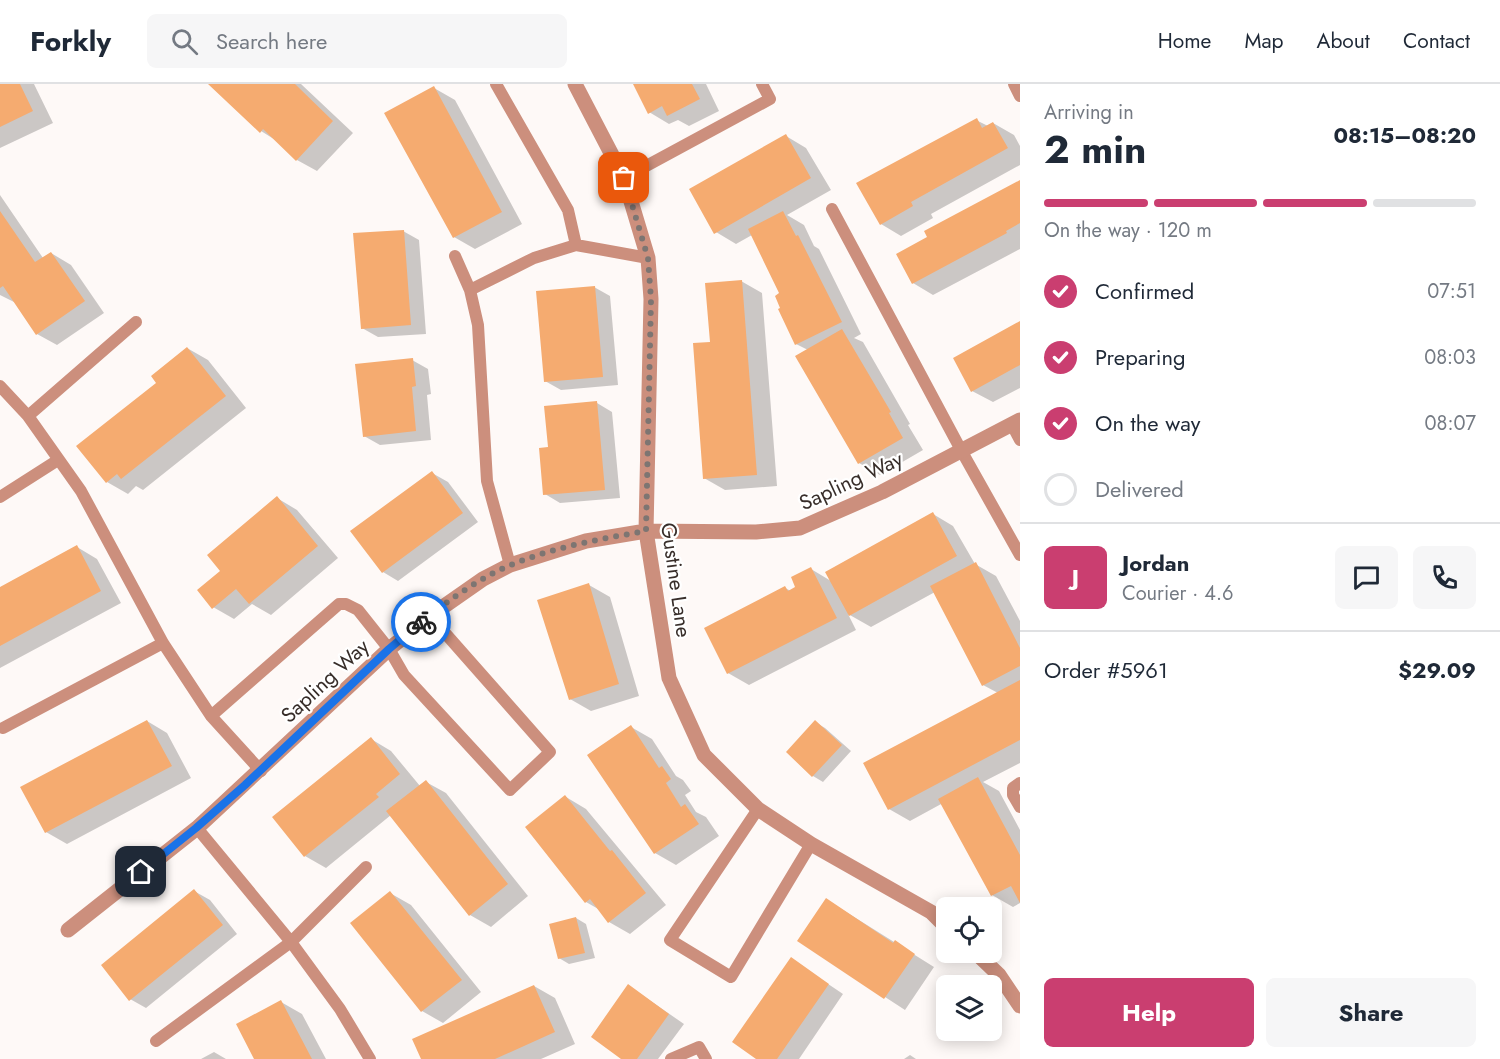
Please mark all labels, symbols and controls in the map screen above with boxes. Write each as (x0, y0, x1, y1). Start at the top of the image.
search box (147, 14, 567, 68)
text: Forkly (30, 21, 111, 62)
icon: search (168, 25, 201, 58)
text: Search here (216, 25, 327, 57)
text: Home (1158, 26, 1211, 56)
text: Map (1244, 26, 1284, 56)
text: About (1317, 26, 1370, 56)
text: Contact (1403, 26, 1470, 56)
text: Arriving in (1044, 98, 1134, 127)
text: 08:15–08:20 (1333, 119, 1476, 151)
text: 2 min (1044, 121, 1146, 178)
pin (598, 152, 649, 203)
icon: bag (607, 161, 640, 194)
text: On the way · 120 m (1044, 216, 1212, 245)
icon: check (1044, 275, 1077, 308)
text: Confirmed (1095, 275, 1194, 307)
text: 07:51 (1427, 277, 1476, 306)
icon: check (1044, 341, 1077, 374)
text: Preparing (1095, 341, 1186, 373)
text: 08:03 (1424, 343, 1476, 372)
icon: check (1044, 407, 1077, 440)
text: On the way (1095, 407, 1200, 439)
text: 08:07 (1425, 409, 1476, 438)
street label: Sapling Way (794, 444, 908, 518)
text: Delivered (1095, 473, 1184, 505)
street label: Gustine Lane (653, 521, 699, 640)
button: chat (1335, 546, 1398, 609)
button: phone (1413, 546, 1476, 609)
text: Jordan (1122, 547, 1189, 579)
text: J (1072, 561, 1079, 593)
text: Courier · 4.6 (1122, 579, 1234, 608)
courier (391, 592, 451, 652)
icon: bike (405, 606, 438, 639)
street label: Sapling Way (274, 632, 376, 730)
text: Order #5961 (1044, 654, 1168, 686)
text: $29.09 (1398, 654, 1476, 686)
pin (115, 846, 166, 897)
icon: home (124, 855, 157, 888)
map controls (936, 897, 1002, 1041)
button: locate (936, 897, 1002, 963)
button: layers (936, 975, 1002, 1041)
button: Help (1044, 978, 1254, 1047)
button: Share (1266, 978, 1476, 1047)

